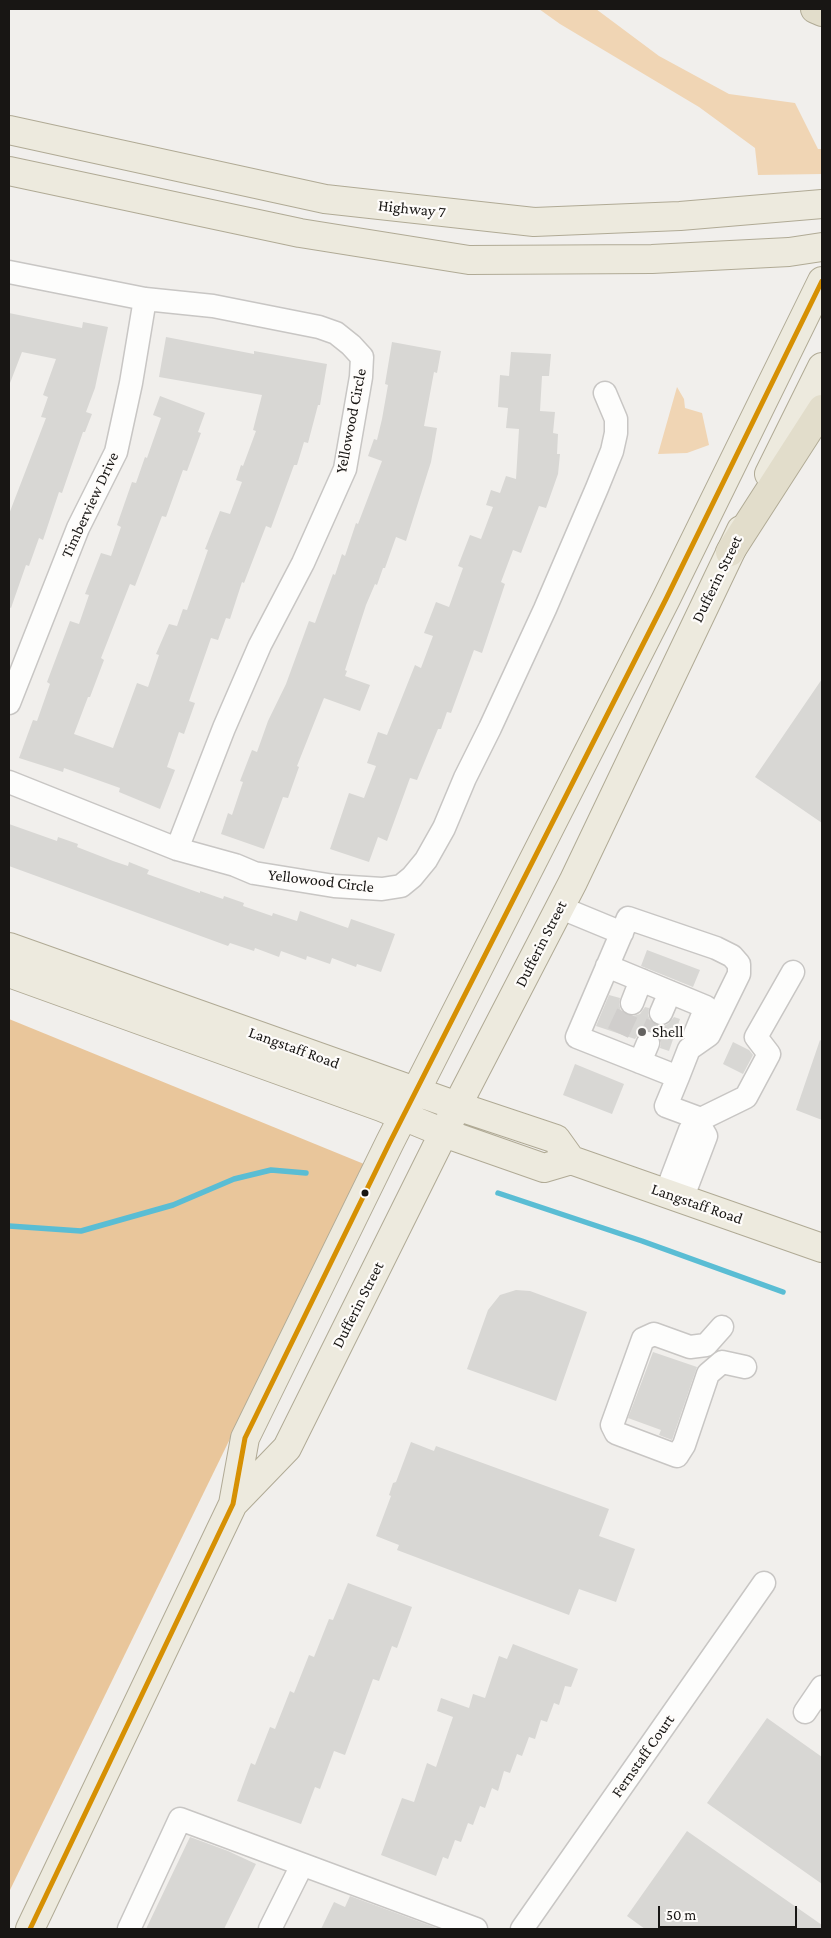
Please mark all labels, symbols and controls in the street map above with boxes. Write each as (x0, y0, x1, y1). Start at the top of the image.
street label: Highway 7 (377, 196, 447, 222)
street label: Yellowood Circle (331, 367, 371, 475)
street label: Timberview Drive (57, 449, 123, 561)
street label: Dufferin Street (688, 532, 746, 626)
street label: Yellowood Circle (267, 865, 375, 897)
street label: Dufferin Street (511, 898, 571, 990)
place label: Shell (652, 1022, 684, 1042)
street label: Langstaff Road (246, 1023, 342, 1073)
marker: Shell (636, 1026, 648, 1038)
street label: Langstaff Road (649, 1179, 745, 1229)
unlabelled marker (360, 1188, 370, 1198)
street label: Dufferin Street (328, 1259, 388, 1351)
street label: Fernstaff Court (607, 1711, 679, 1801)
scale bar (661, 1896, 800, 1928)
text: 50 m (666, 1907, 696, 1923)

